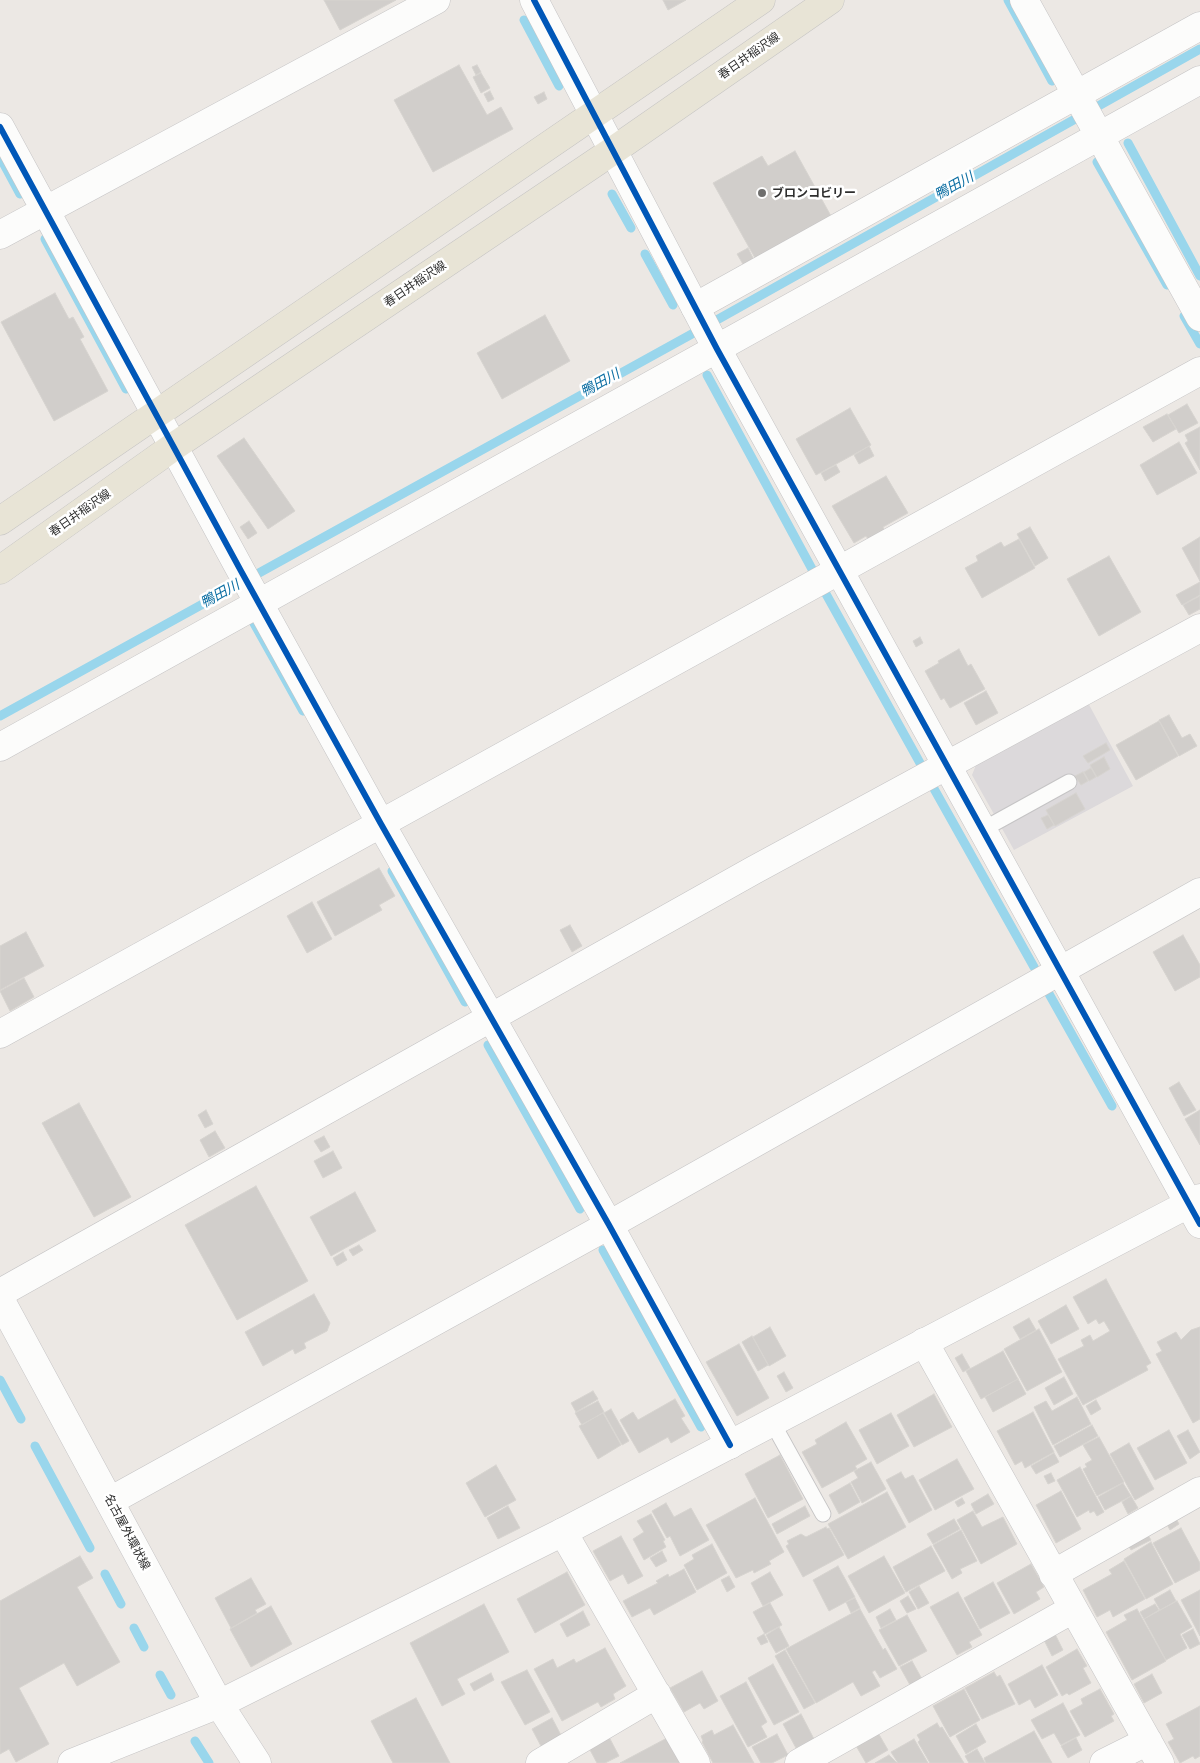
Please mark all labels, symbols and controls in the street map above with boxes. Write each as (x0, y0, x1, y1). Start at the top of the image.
street label: 春日井稲沢線 (715, 29, 783, 83)
water label: 鴨田川 (932, 168, 976, 204)
place label: ブロンコビリー (772, 186, 856, 200)
marker: ブロンコビリー (756, 187, 768, 199)
street label: 春日井稲沢線 (381, 258, 449, 310)
water label: 鴨田川 (578, 365, 622, 401)
street label: 春日井稲沢線 (46, 486, 114, 540)
water label: 鴨田川 (198, 576, 242, 612)
street label: 名古屋外環状線 (101, 1492, 153, 1572)

